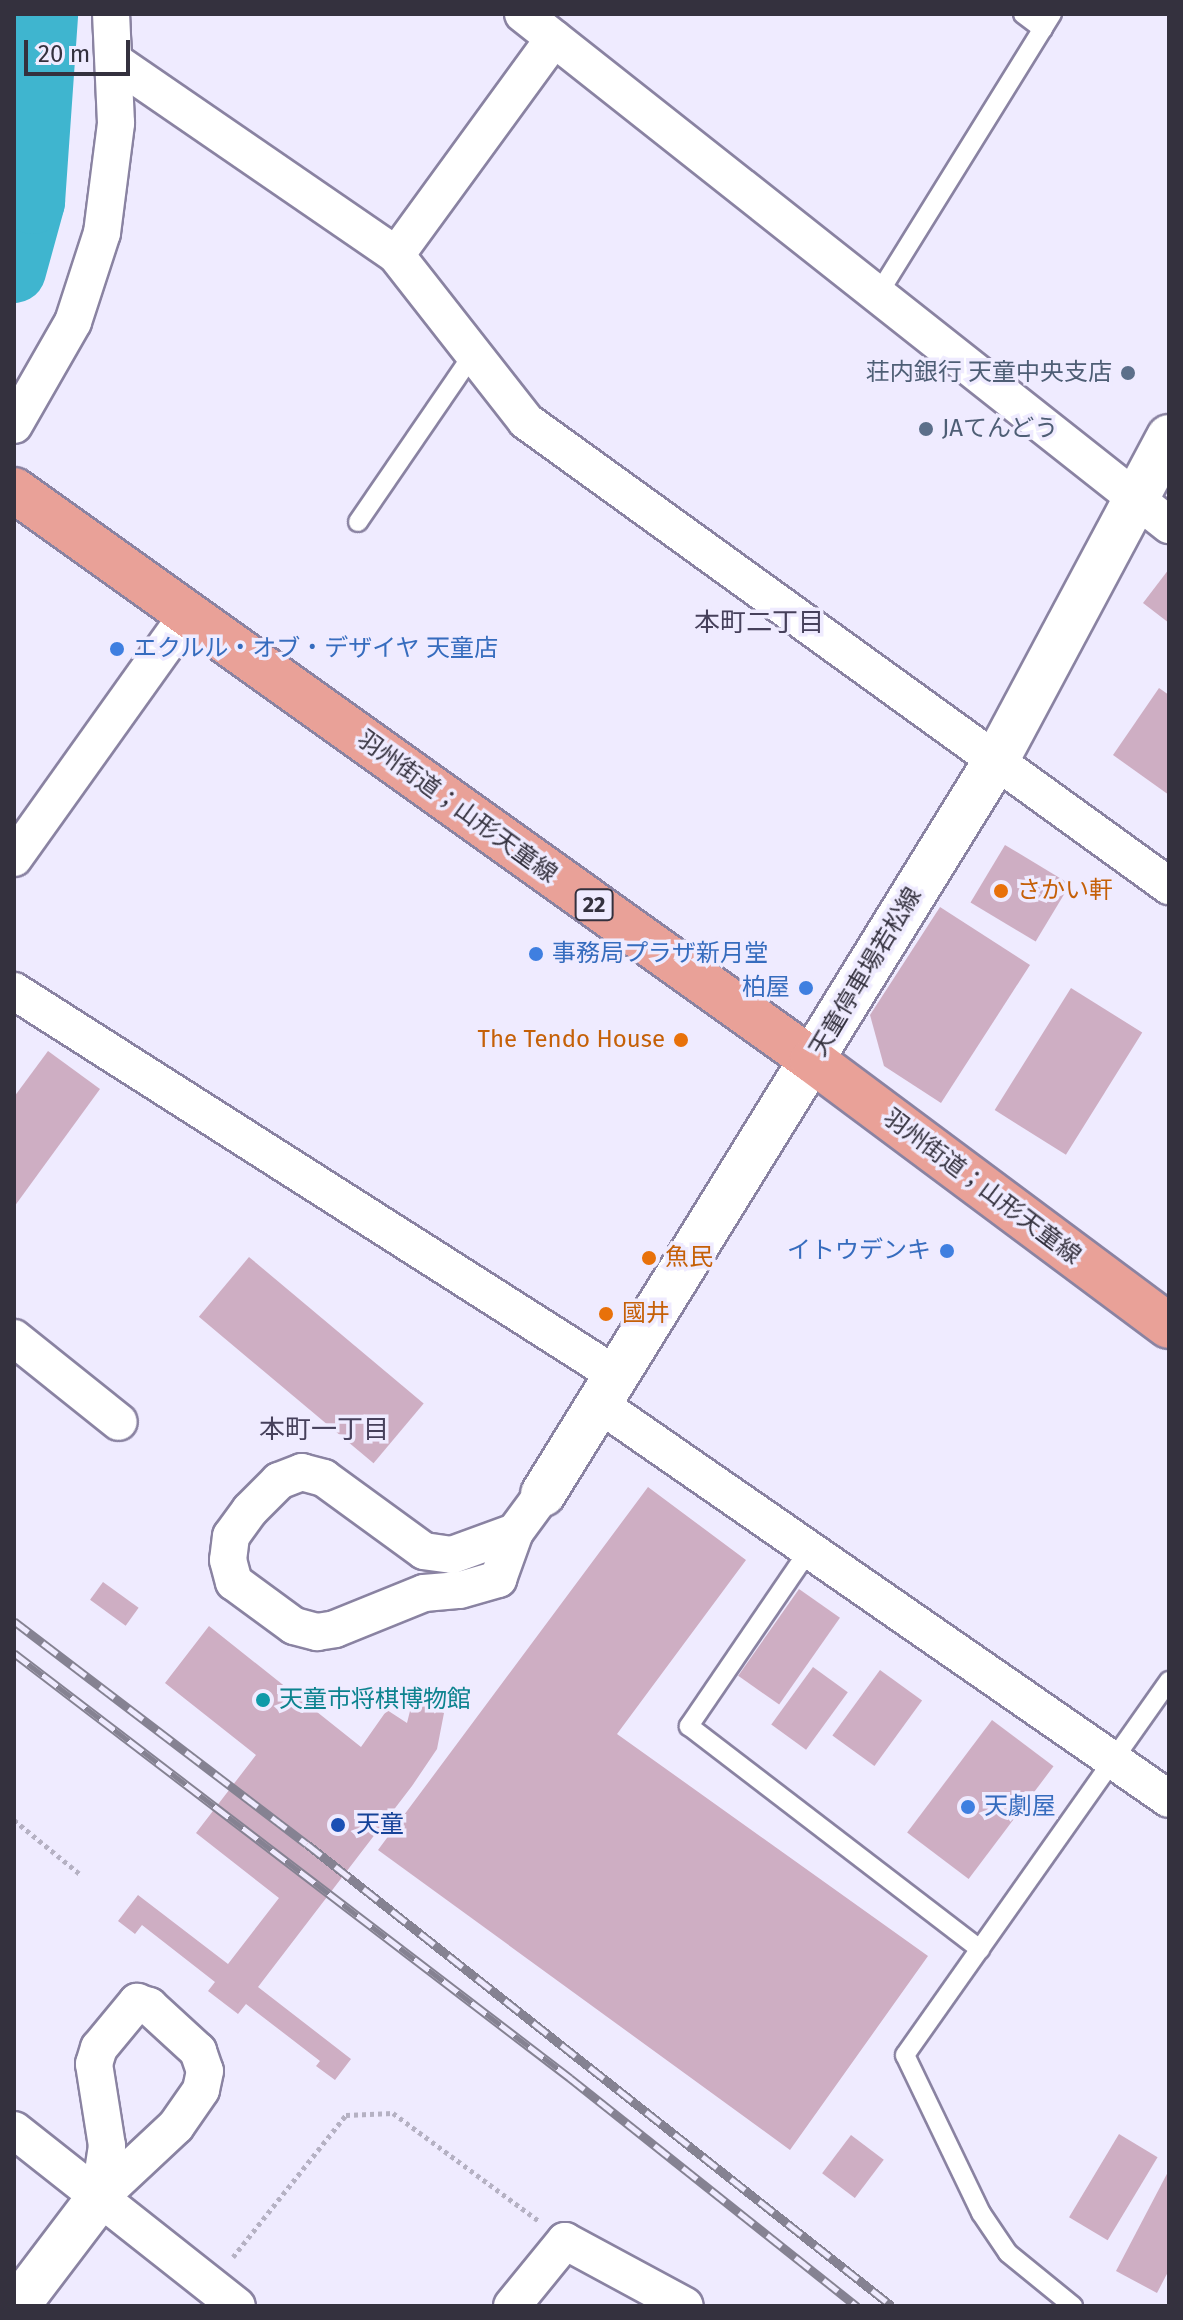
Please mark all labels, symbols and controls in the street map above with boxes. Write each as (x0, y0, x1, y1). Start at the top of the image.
scale bar (28, 24, 134, 74)
text: 20 m (38, 40, 90, 68)
place label: 荘内銀行 天童中央支店 (866, 359, 1112, 387)
marker: 荘内銀行 天童中央支店 (1119, 364, 1137, 382)
place label: JAてんどう (942, 415, 1059, 443)
marker: JAてんどう (917, 420, 935, 438)
district label: 本町二丁目 (694, 607, 824, 639)
place label: エクルル・オブ・デザイヤ 天童店 (133, 635, 499, 663)
marker: エクルル・オブ・デザイヤ 天童店 (108, 640, 126, 658)
street label: 羽州街道；山形天童線 (351, 725, 563, 889)
place label: さかい軒 (1017, 877, 1113, 905)
street label: 天童停車場若松線 (804, 882, 928, 1062)
marker: さかい軒 (992, 882, 1010, 900)
road number: 22 (574, 887, 614, 923)
place label: 事務局プラザ新月堂 (552, 940, 768, 968)
marker: 事務局プラザ新月堂 (527, 945, 545, 963)
place label: 柏屋 (742, 974, 790, 1002)
marker: 柏屋 (797, 979, 815, 997)
place label: The Tendo House (478, 1026, 665, 1054)
marker: The Tendo House (672, 1031, 690, 1049)
street label: 羽州街道；山形天童線 (877, 1103, 1087, 1271)
place label: イトウデンキ (787, 1237, 931, 1265)
marker: イトウデンキ (938, 1242, 956, 1260)
place label: 魚民 (665, 1244, 713, 1272)
marker: 魚民 (640, 1249, 658, 1267)
place label: 國井 (622, 1300, 670, 1328)
marker: 國井 (597, 1305, 615, 1323)
district label: 本町一丁目 (259, 1414, 389, 1446)
place label: 天童市将棋博物館 (279, 1686, 471, 1714)
marker: 天童市将棋博物館 (254, 1691, 272, 1709)
place label: 天劇屋 (984, 1793, 1056, 1821)
marker: 天劇屋 (959, 1798, 977, 1816)
place label: 天童 (356, 1811, 404, 1839)
marker: 天童 (327, 1814, 349, 1836)

